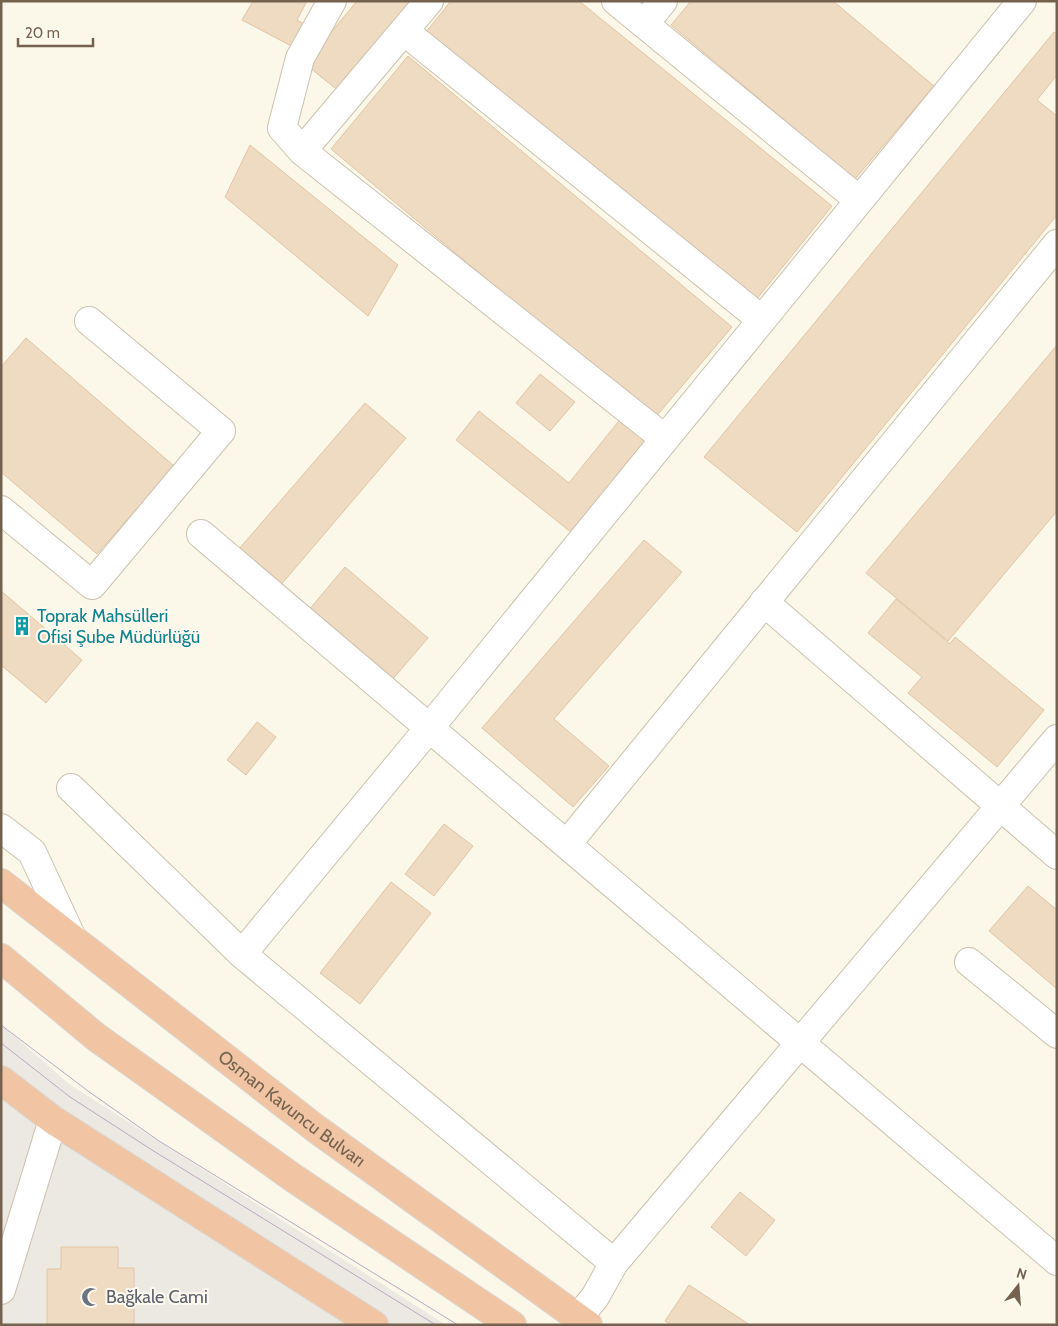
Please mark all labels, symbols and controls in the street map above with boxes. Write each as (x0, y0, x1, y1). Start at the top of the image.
scale bar (18, 15, 92, 47)
text: 20 m (25, 24, 60, 42)
place label: Toprak Mahsülleri Ofisi Şube Müdürlüğü (37, 605, 200, 648)
building icon: Toprak Mahsülleri Ofisi Şube Müdürlüğü (11, 615, 33, 637)
street label: Osman Kavuncu Bulvarı (214, 1045, 370, 1172)
north arrow (993, 1261, 1043, 1311)
text: N (1014, 1264, 1029, 1284)
mosque icon: Bağkale Cami (80, 1286, 102, 1308)
place label: Bağkale Cami (106, 1286, 208, 1308)

